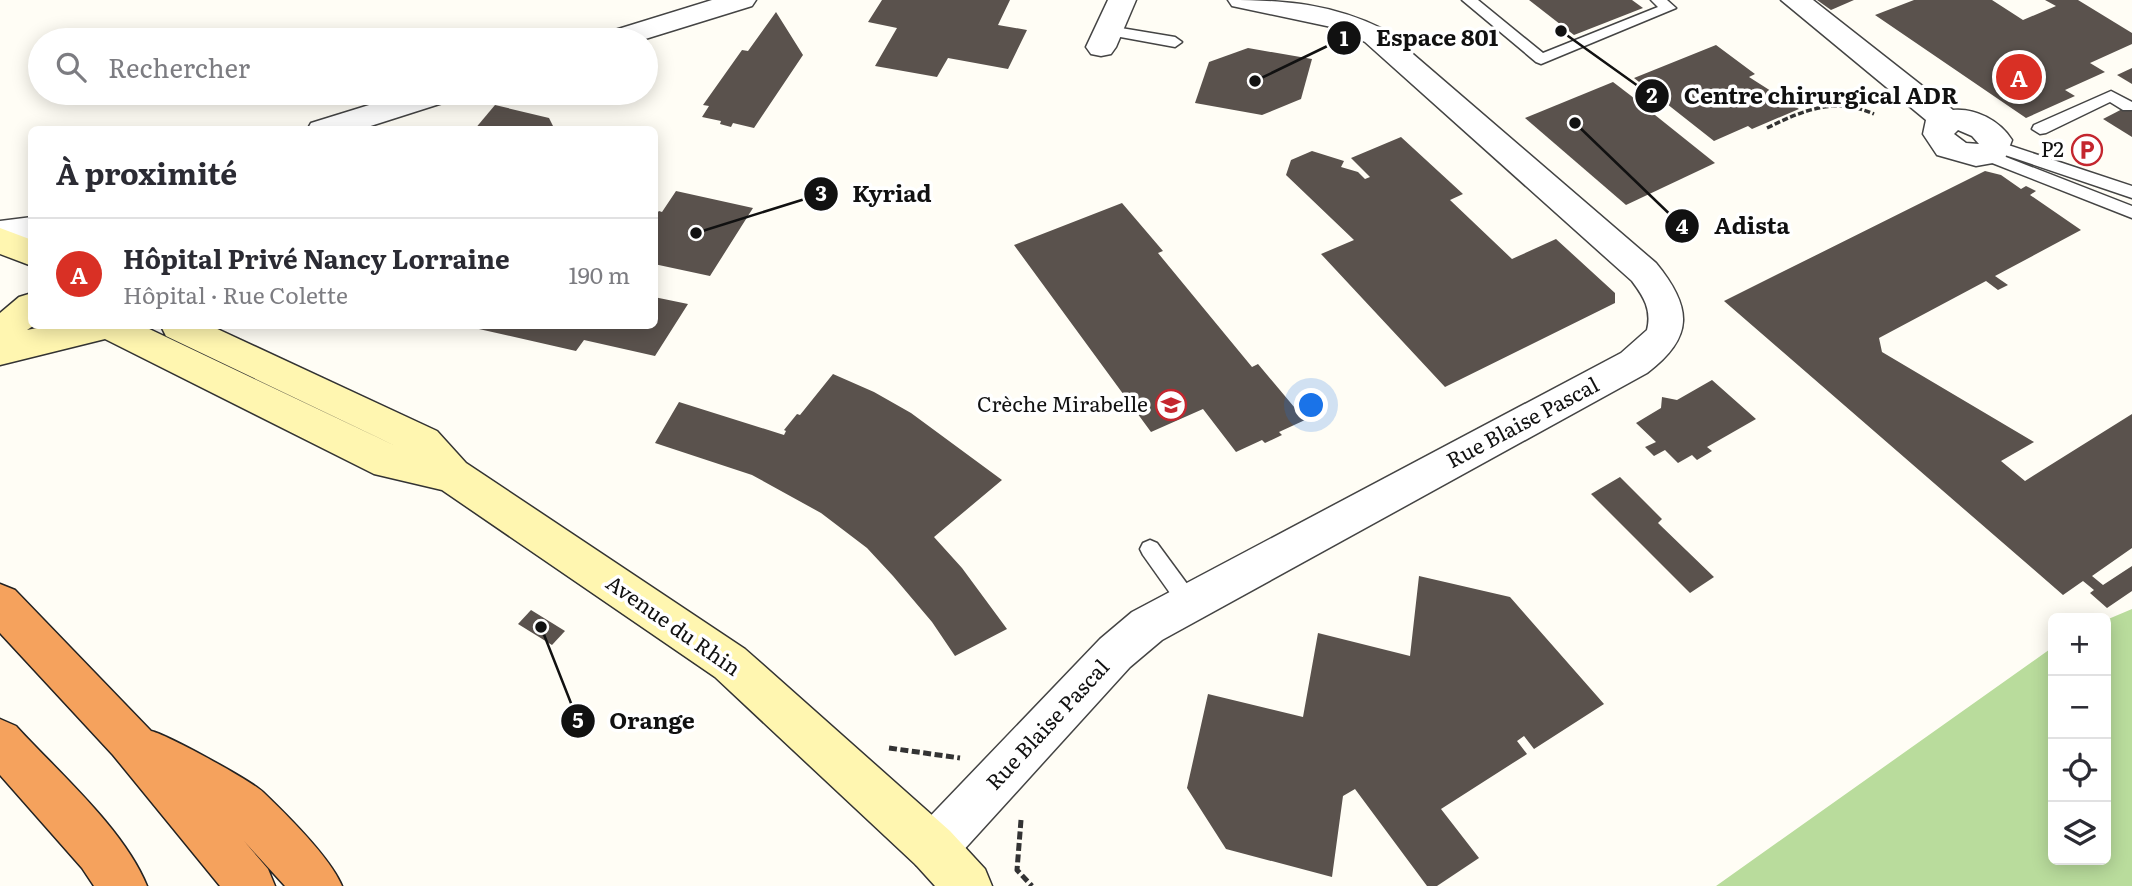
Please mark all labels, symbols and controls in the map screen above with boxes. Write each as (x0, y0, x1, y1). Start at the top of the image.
callout: Espace 801 (1326, 16, 1512, 60)
text: Espace 801 (1376, 19, 1499, 53)
text: 1 (1340, 21, 1349, 52)
search box (28, 28, 658, 105)
text: Rechercher (108, 47, 250, 86)
icon: search (52, 48, 90, 86)
pin: A (1996, 51, 2042, 103)
callout: Centre chirurgical ADR (1635, 74, 1972, 118)
text: Centre chirurgical ADR (1684, 77, 1958, 111)
text: 2 (1646, 78, 1658, 109)
place label: P2 (2041, 132, 2064, 163)
parking icon: P2 (2070, 133, 2104, 167)
text: À proximité (56, 150, 237, 194)
callout: Kyriad (803, 172, 946, 216)
text: Kyriad (852, 175, 932, 209)
text: 3 (815, 176, 827, 207)
callout: Adista (1665, 204, 1803, 248)
text: Adista (1714, 207, 1790, 241)
text: 4 (1676, 209, 1689, 240)
text: Hôpital Privé Nancy Lorraine (123, 238, 510, 277)
text: A (70, 257, 88, 291)
text: 190 m (568, 257, 630, 291)
text: Hôpital · Rue Colette (123, 277, 348, 311)
street label: Rue Blaise Pascal (1440, 368, 1604, 474)
place label: Crèche Mirabelle (977, 387, 1148, 418)
school or university icon: Crèche Mirabelle (1154, 388, 1188, 422)
your location (1294, 388, 1328, 422)
street label: Avenue du Rhin (601, 566, 748, 682)
map controls (2048, 613, 2111, 865)
button: + (2048, 613, 2111, 676)
street label: Rue Blaise Pascal (977, 651, 1115, 796)
button: − (2048, 676, 2111, 739)
callout: Orange (560, 699, 709, 743)
text: Orange (609, 702, 695, 736)
text: 5 (572, 703, 584, 734)
button: locate (2048, 739, 2111, 802)
button: layers (2048, 802, 2111, 865)

